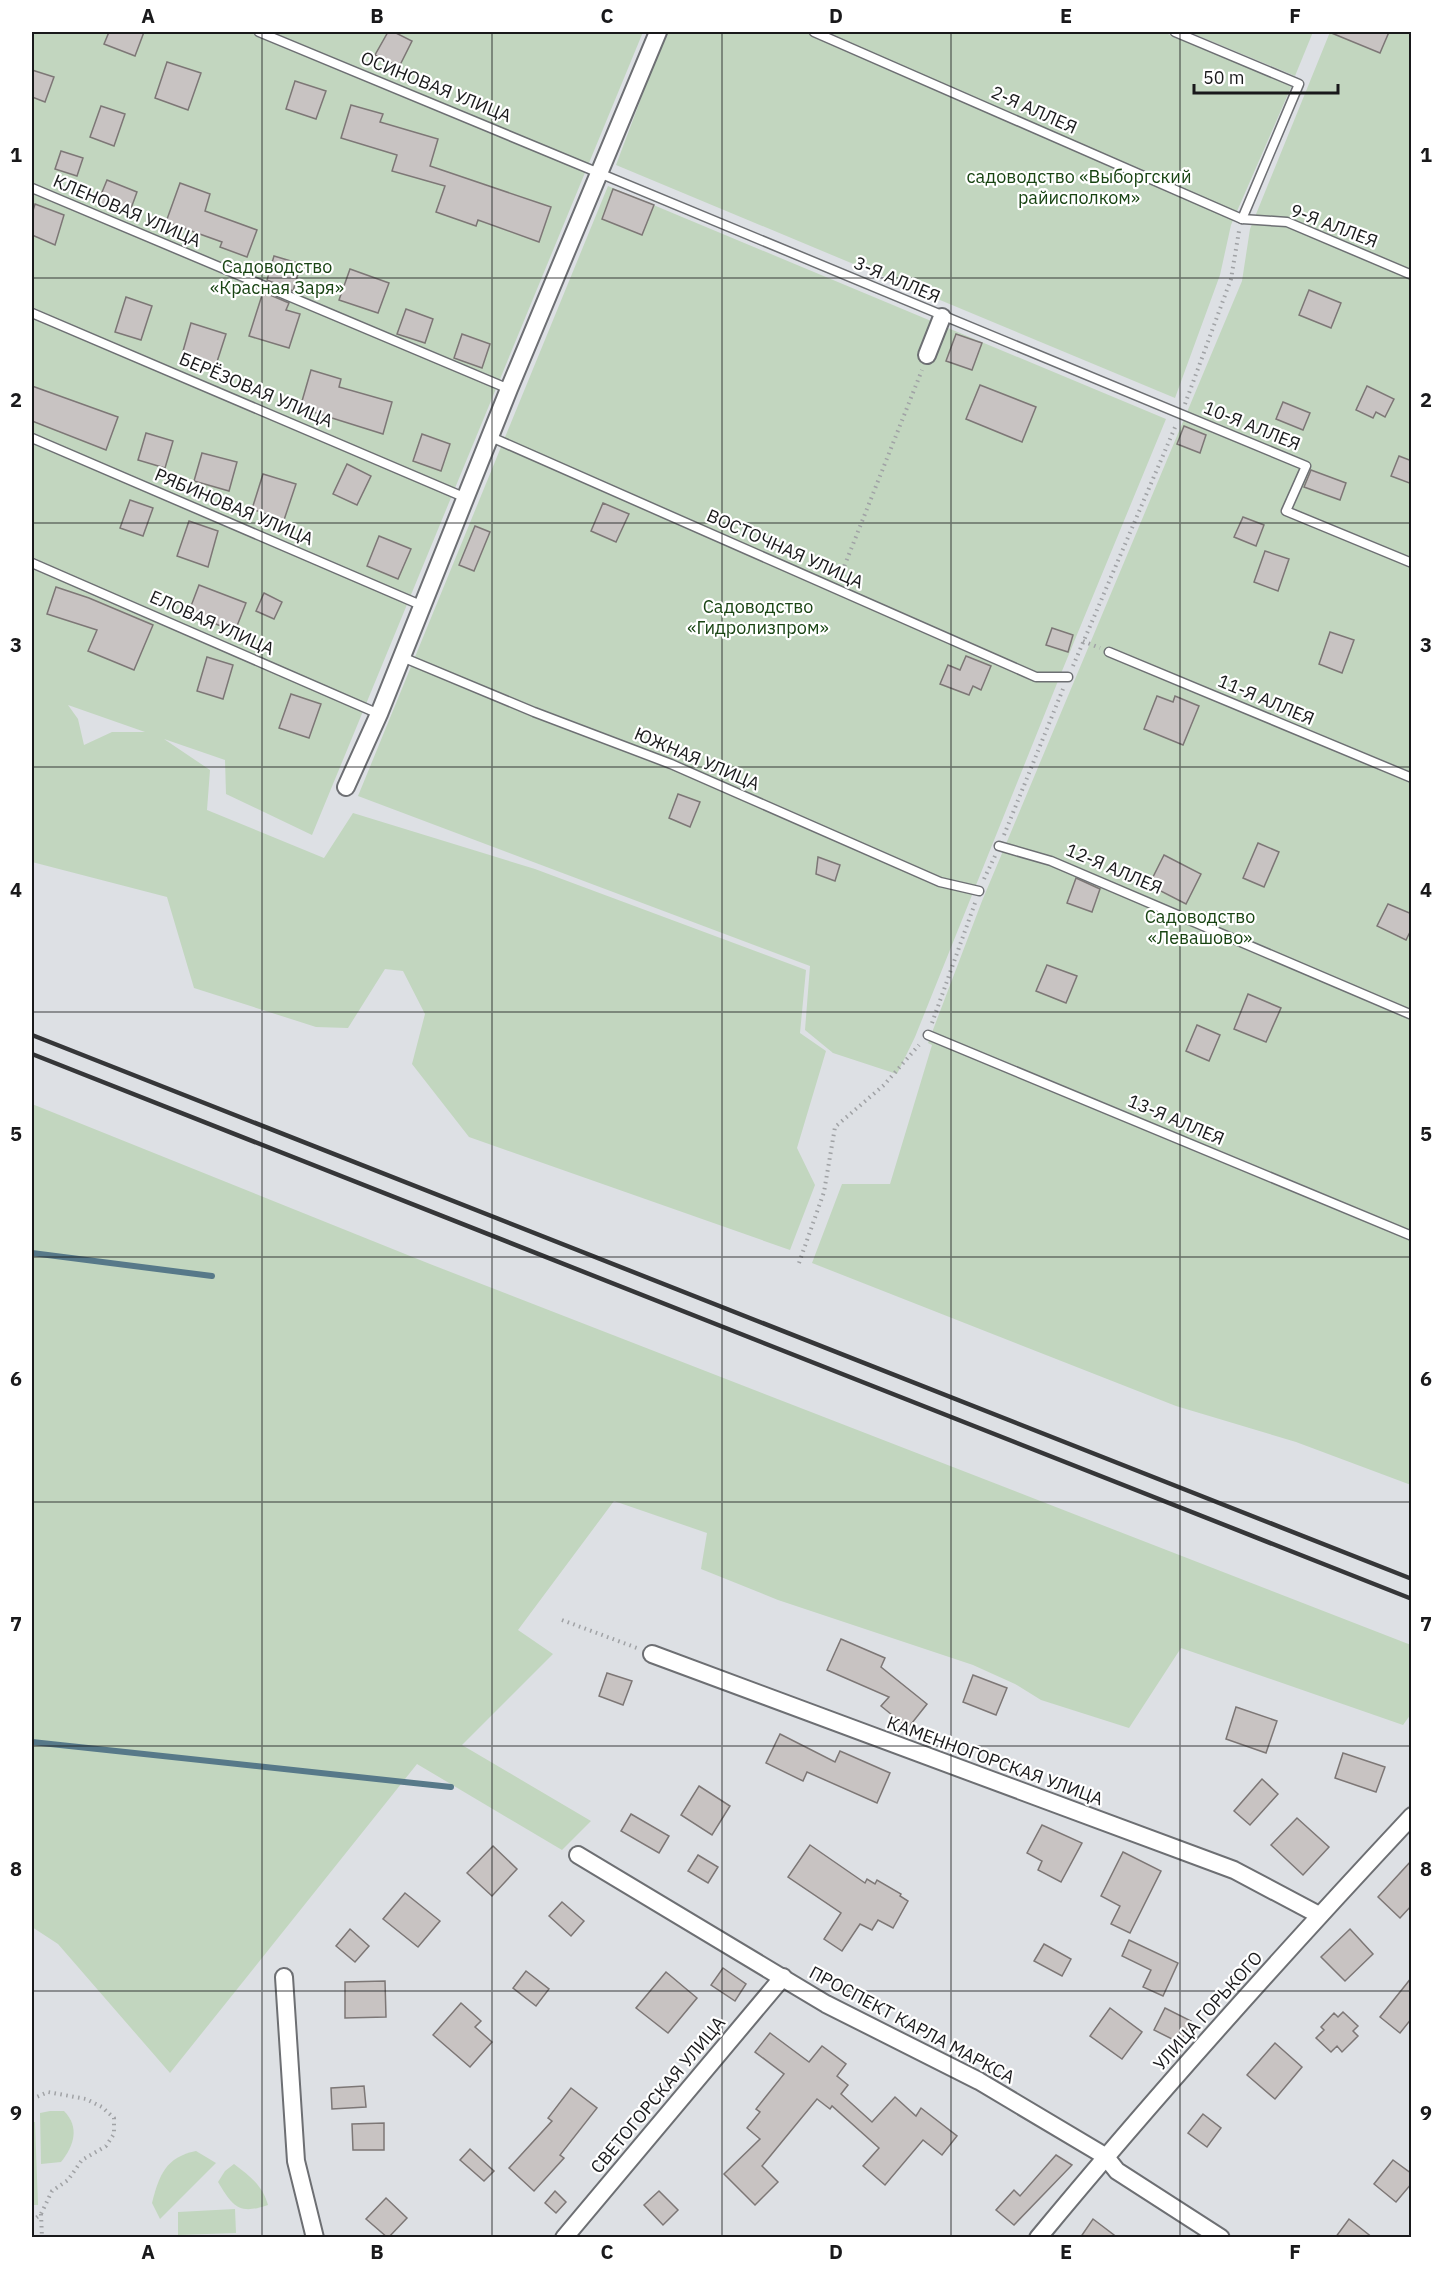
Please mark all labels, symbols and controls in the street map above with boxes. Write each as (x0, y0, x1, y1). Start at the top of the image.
text: A (141, 2, 155, 29)
text: B (370, 2, 384, 29)
text: C (600, 2, 614, 29)
text: D (829, 2, 843, 29)
text: E (1060, 2, 1072, 29)
text: F (1289, 2, 1301, 29)
street label: ОСИНОВАЯ УЛИЦА (357, 46, 515, 127)
scale bar (1194, 57, 1338, 95)
text: 50 m (1203, 66, 1245, 89)
street label: 2-Я АЛЛЕЯ (988, 80, 1081, 139)
text: 1 (10, 141, 22, 168)
text: 1 (1420, 141, 1432, 168)
park label: садоводство «Выборгский райисполком» (966, 165, 1192, 209)
street label: КЛЕНОВАЯ УЛИЦА (50, 169, 205, 252)
street label: 9-Я АЛЛЕЯ (1287, 198, 1381, 253)
street label: 3-Я АЛЛЕЯ (850, 251, 944, 308)
park label: Садоводство «Красная Заря» (210, 255, 344, 299)
street label: БЕРЁЗОВАЯ УЛИЦА (176, 347, 337, 433)
text: 2 (10, 386, 22, 413)
text: 2 (1420, 386, 1432, 413)
street label: 10-Я АЛЛЕЯ (1200, 396, 1304, 455)
street label: РЯБИНОВАЯ УЛИЦА (151, 463, 318, 551)
street label: ВОСТОЧНАЯ УЛИЦА (703, 504, 868, 594)
street label: ЕЛОВАЯ УЛИЦА (146, 585, 278, 660)
park label: Садоводство «Гидролизпром» (687, 595, 829, 639)
text: 3 (10, 631, 22, 658)
text: 3 (1420, 631, 1432, 658)
street label: 11-Я АЛЛЕЯ (1215, 669, 1318, 730)
street label: ЮЖНАЯ УЛИЦА (631, 722, 764, 795)
street label: 12-Я АЛЛЕЯ (1063, 838, 1166, 899)
text: 4 (10, 876, 22, 903)
text: 4 (1420, 876, 1432, 903)
park label: Садоводство «Левашово» (1145, 905, 1255, 949)
street label: 13-Я АЛЛЕЯ (1125, 1089, 1228, 1150)
text: 5 (10, 1120, 22, 1147)
text: 5 (1420, 1120, 1432, 1147)
text: 6 (10, 1365, 22, 1392)
text: 6 (1420, 1365, 1432, 1392)
text: 7 (10, 1610, 22, 1637)
text: 7 (1420, 1610, 1432, 1637)
street label: КАМЕННОГОРСКАЯ УЛИЦА (884, 1711, 1107, 1811)
text: 8 (10, 1855, 22, 1882)
text: 8 (1420, 1855, 1432, 1882)
street label: УЛИЦА ГОРЬКОГО (1148, 1946, 1267, 2075)
street label: ПРОСПЕКТ КАРЛА МАРКСА (805, 1961, 1019, 2089)
street label: СВЕТОГОРСКАЯ УЛИЦА (585, 2011, 730, 2178)
text: 9 (10, 2099, 22, 2126)
text: 9 (1420, 2099, 1432, 2126)
text: A (141, 2238, 155, 2265)
text: B (370, 2238, 384, 2265)
text: C (600, 2238, 614, 2265)
text: D (829, 2238, 843, 2265)
text: E (1060, 2238, 1072, 2265)
text: F (1289, 2238, 1301, 2265)

